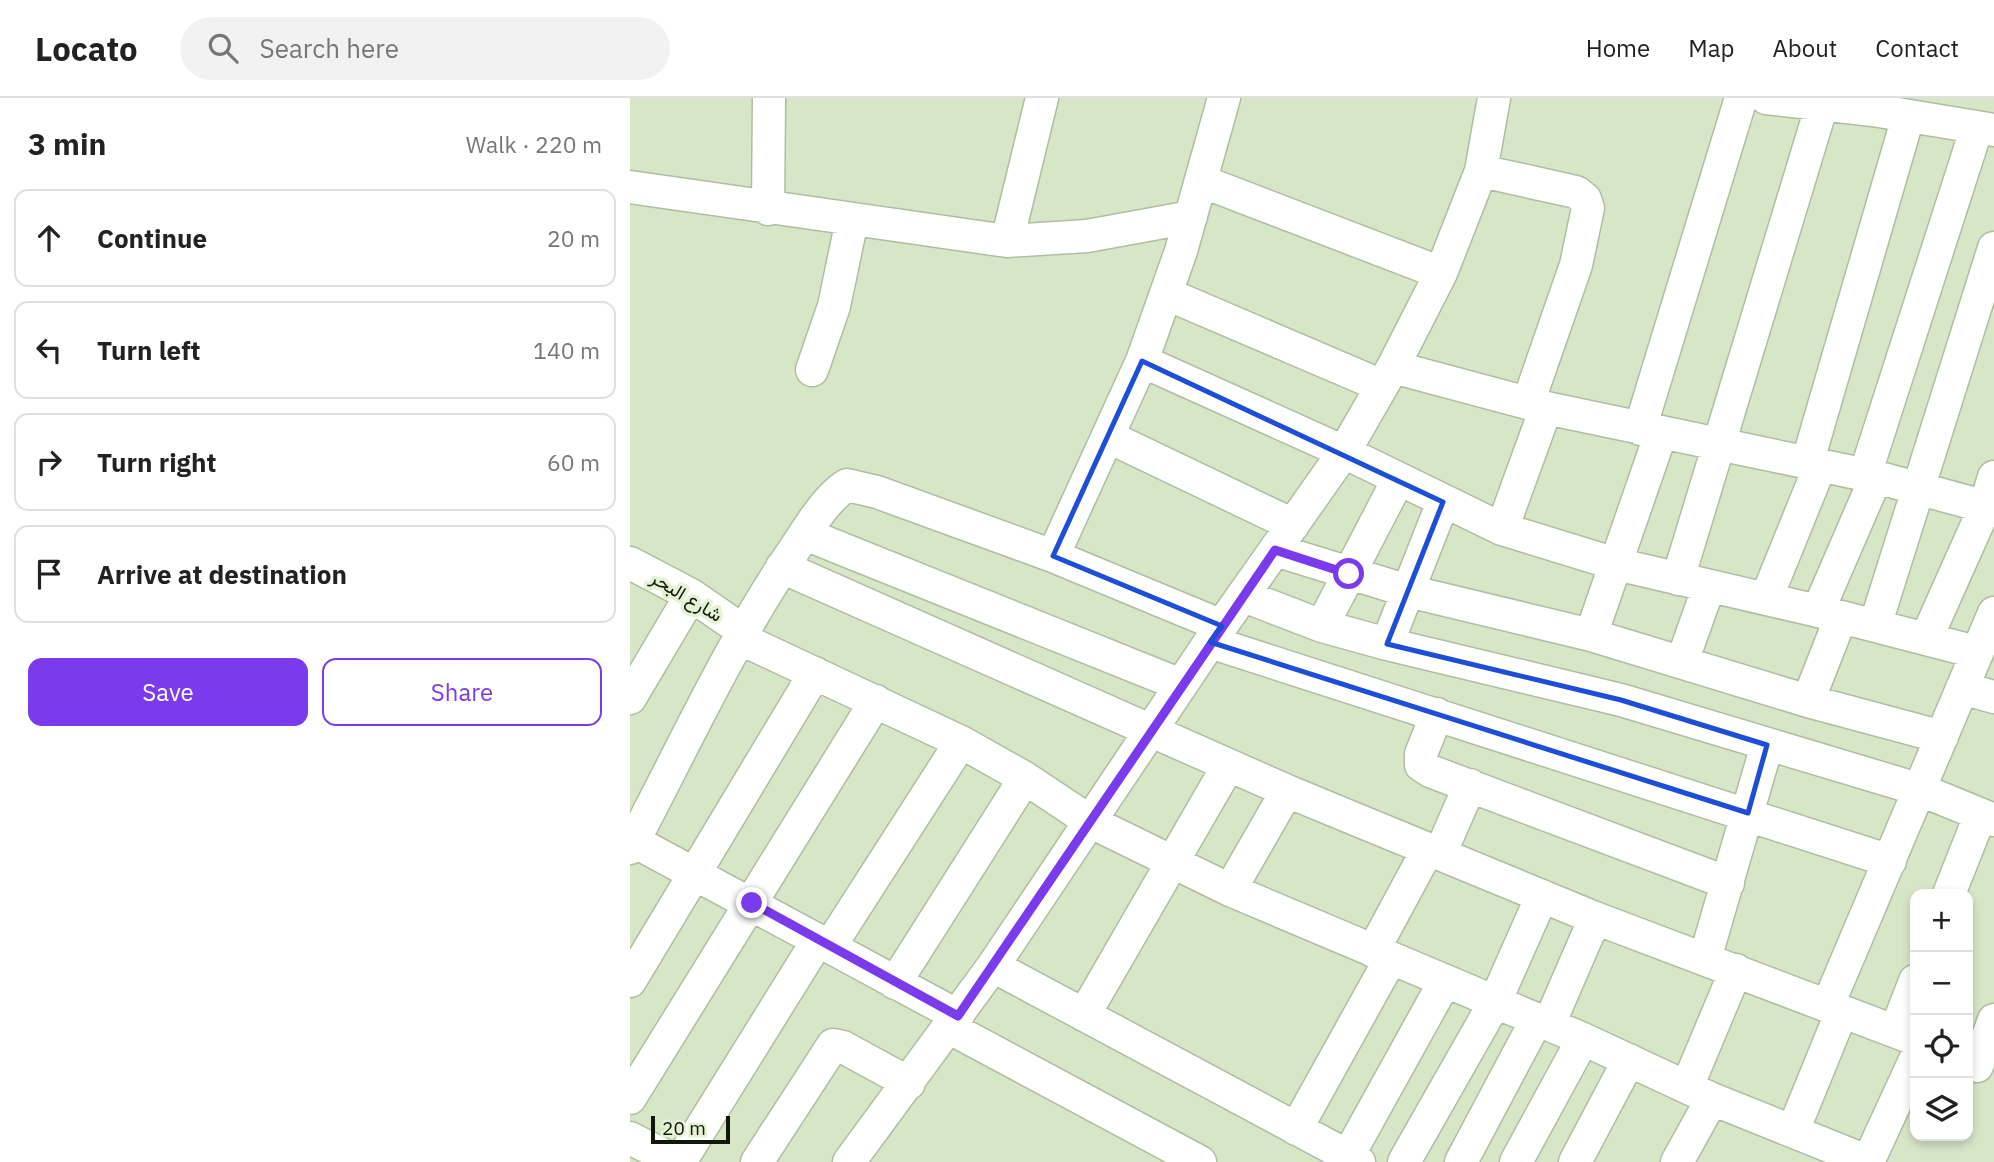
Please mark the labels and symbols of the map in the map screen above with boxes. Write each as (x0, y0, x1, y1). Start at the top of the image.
route start (1333, 558, 1364, 589)
street label: شارع البحر (645, 565, 727, 628)
route end (736, 887, 767, 918)
scale bar (651, 1113, 730, 1145)

